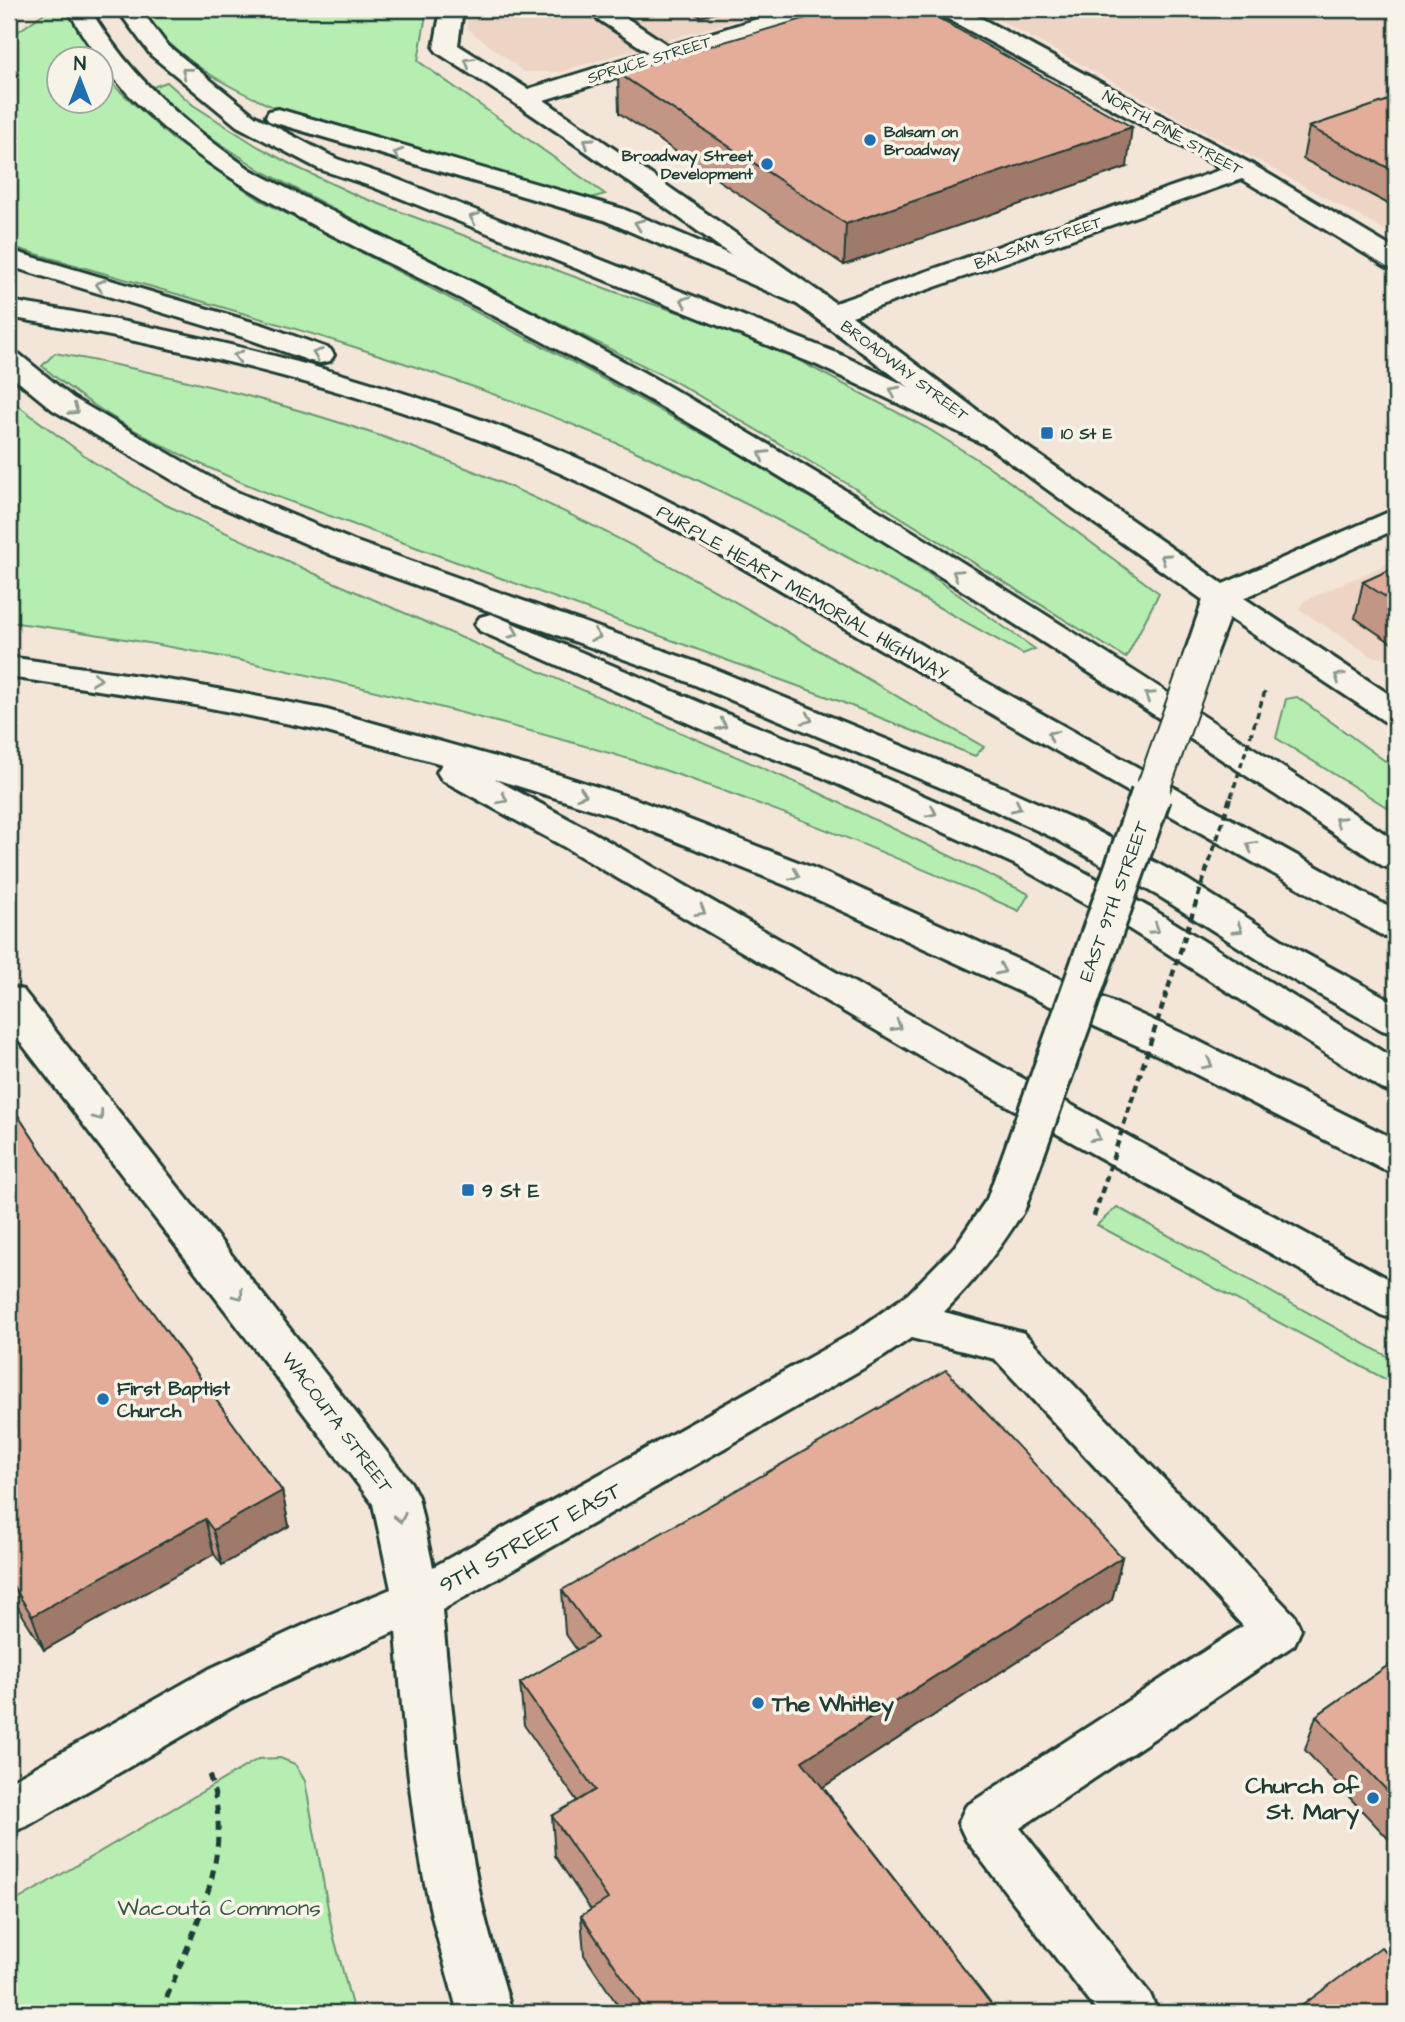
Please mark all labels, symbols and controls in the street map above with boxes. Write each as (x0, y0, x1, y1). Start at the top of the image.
street label: SPRUCE STREET (585, 31, 714, 89)
north arrow (46, 46, 116, 116)
text: N (74, 51, 86, 78)
one-way arrow (464, 58, 477, 71)
one-way arrow (181, 68, 193, 81)
street label: NORTH PINE STREET (1098, 85, 1247, 181)
place label: Balsam on Broadway (884, 121, 960, 162)
marker: Balsam on Broadway (862, 132, 878, 148)
one-way arrow (583, 138, 596, 150)
place label: Broadway Street Development (622, 145, 754, 185)
one-way arrow (392, 148, 404, 162)
marker: Broadway Street Development (759, 156, 775, 172)
street label: BALSAM STREET (972, 211, 1105, 275)
one-way arrow (468, 212, 480, 226)
one-way arrow (634, 219, 646, 233)
one-way arrow (94, 278, 106, 293)
one-way arrow (680, 296, 692, 310)
street label: BROADWAY STREET (836, 315, 973, 426)
one-way arrow (311, 348, 323, 362)
one-way arrow (232, 350, 244, 364)
one-way arrow (889, 385, 901, 399)
one-way arrow (66, 402, 79, 415)
place label: 10 St E (1061, 423, 1113, 445)
marker: 10 St E (1039, 425, 1055, 441)
one-way arrow (758, 450, 771, 463)
street label: PURPLE HEART MEMORIAL HIGHWAY (652, 499, 953, 688)
one-way arrow (1160, 554, 1173, 566)
one-way arrow (951, 570, 964, 583)
one-way arrow (507, 625, 519, 639)
one-way arrow (590, 627, 602, 641)
one-way arrow (91, 671, 103, 686)
one-way arrow (1334, 672, 1347, 685)
one-way arrow (1143, 692, 1156, 705)
one-way arrow (800, 711, 813, 725)
one-way arrow (715, 717, 727, 731)
one-way arrow (1047, 730, 1060, 743)
one-way arrow (576, 785, 588, 800)
one-way arrow (496, 791, 508, 804)
one-way arrow (1010, 799, 1022, 813)
one-way arrow (925, 804, 937, 818)
street label: EAST 9TH STREET (1073, 817, 1156, 985)
one-way arrow (1334, 817, 1347, 829)
one-way arrow (1246, 841, 1259, 854)
one-way arrow (787, 867, 800, 881)
one-way arrow (694, 903, 706, 916)
one-way arrow (1147, 920, 1160, 933)
one-way arrow (1230, 920, 1243, 933)
one-way arrow (994, 962, 1006, 976)
one-way arrow (890, 1017, 903, 1030)
one-way arrow (1201, 1055, 1214, 1069)
one-way arrow (91, 1108, 104, 1121)
one-way arrow (1088, 1129, 1101, 1142)
place label: 9 St E (482, 1178, 540, 1205)
marker: 9 St E (460, 1182, 476, 1198)
one-way arrow (231, 1287, 244, 1300)
street label: WACOUTA STREET (275, 1347, 399, 1499)
place label: First Baptist Church (117, 1376, 230, 1425)
marker: First Baptist Church (95, 1391, 111, 1407)
street label: 9TH STREET EAST (433, 1474, 628, 1601)
one-way arrow (392, 1512, 407, 1524)
place label: The Whitley (771, 1688, 894, 1722)
marker: The Whitley (750, 1695, 766, 1711)
place label: Church of St. Mary (1245, 1770, 1360, 1830)
marker: Church of St. Mary (1365, 1790, 1381, 1806)
park label: Wacouta Commons (117, 1892, 321, 1924)

